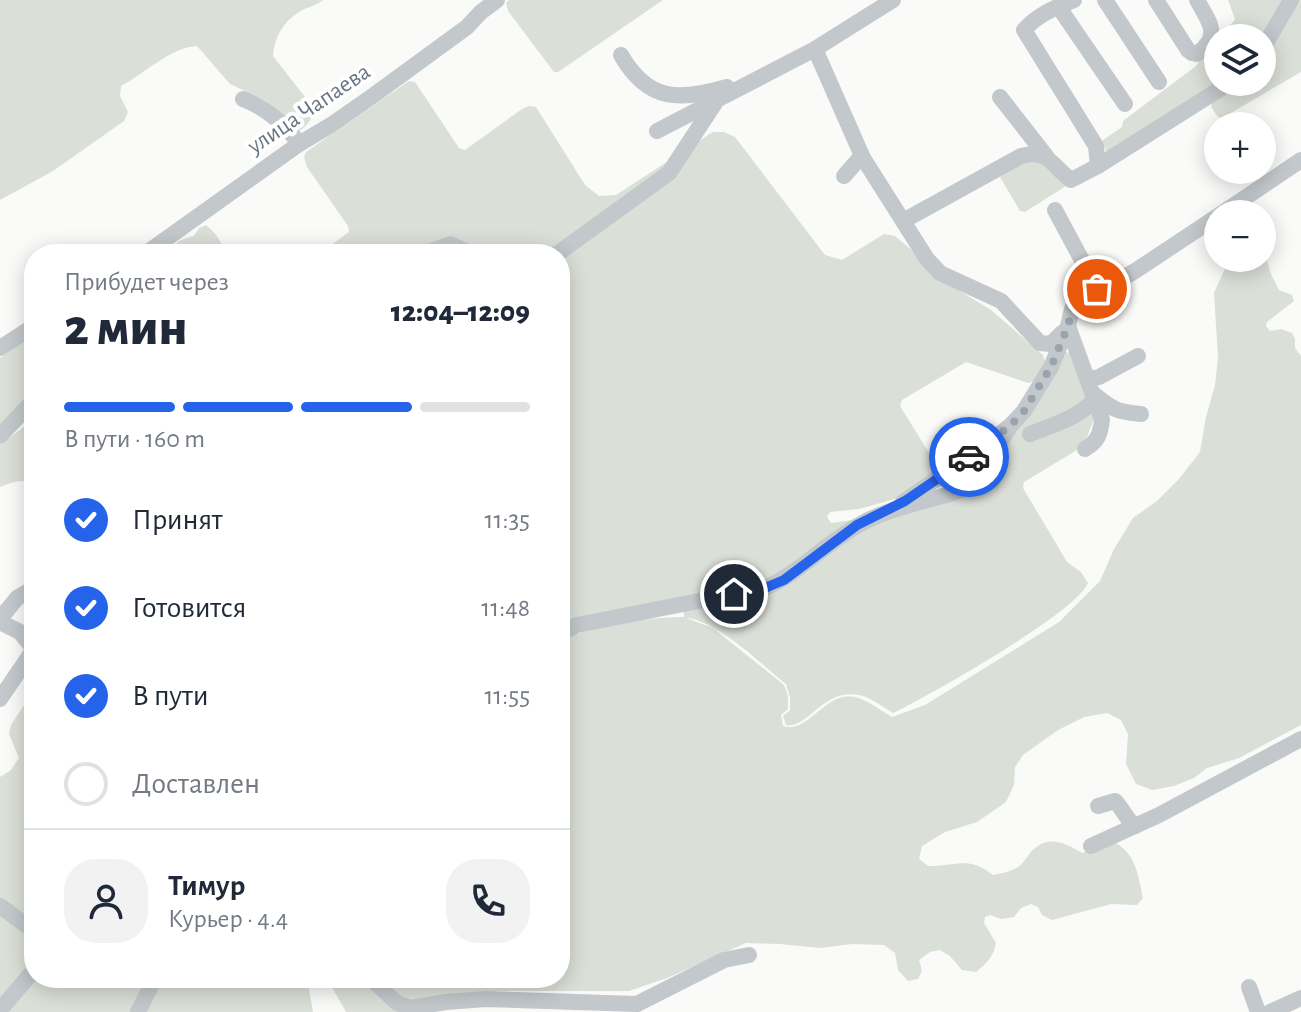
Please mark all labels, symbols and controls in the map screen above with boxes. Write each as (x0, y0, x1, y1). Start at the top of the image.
map controls (1204, 24, 1276, 272)
button: layers (1204, 24, 1276, 96)
street label: улица Чапаева (243, 59, 375, 159)
button: + (1204, 112, 1276, 184)
button: − (1204, 200, 1276, 272)
pin (1063, 255, 1131, 323)
icon: bag (1075, 267, 1119, 311)
text: Прибудет через (64, 269, 229, 295)
text: 12:04–12:09 (391, 297, 530, 327)
text: 2 мин (64, 302, 188, 354)
courier (929, 417, 1009, 497)
text: В пути · 160 m (64, 426, 205, 452)
icon: car (947, 435, 991, 479)
icon: check (64, 498, 108, 542)
text: Принят (132, 505, 223, 535)
text: 11:35 (485, 507, 530, 533)
pin (700, 560, 768, 628)
icon: home (712, 572, 756, 616)
icon: check (64, 586, 108, 630)
text: Готовится (132, 593, 246, 623)
text: 11:48 (481, 595, 530, 621)
icon: check (64, 674, 108, 718)
text: В пути (132, 681, 209, 711)
text: 11:55 (484, 683, 530, 709)
text: Доставлен (132, 769, 260, 799)
button: person (64, 859, 148, 943)
button: phone (446, 859, 530, 943)
text: Тимур (168, 871, 245, 901)
text: Курьер · 4.4 (168, 906, 288, 932)

